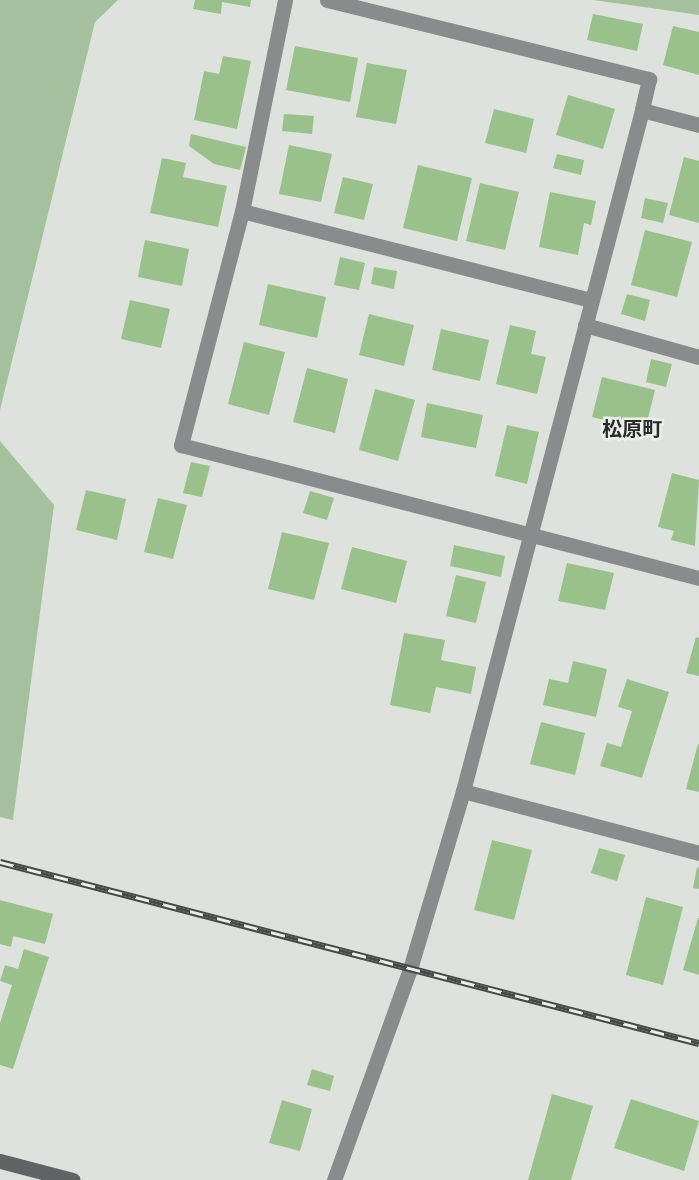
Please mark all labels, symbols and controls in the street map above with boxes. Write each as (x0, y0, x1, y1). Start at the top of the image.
district label: 松原町 (602, 417, 662, 441)

